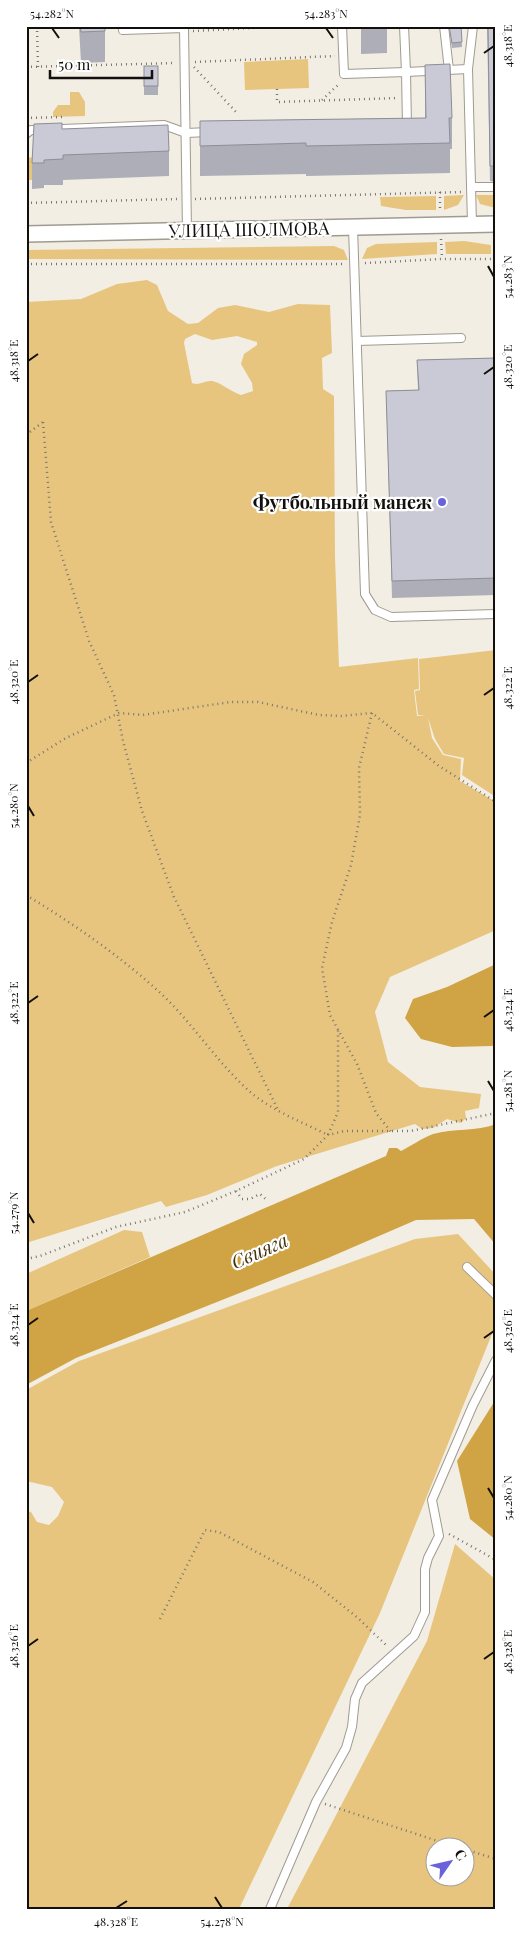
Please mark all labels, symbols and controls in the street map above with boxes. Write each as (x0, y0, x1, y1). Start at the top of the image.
text: 54.282°N (30, 5, 74, 21)
text: 54.283°N (304, 5, 348, 21)
text: 48.318°E (499, 25, 515, 67)
scale bar (50, 48, 152, 80)
text: 50 m (58, 54, 91, 74)
street label: УЛИЦА ШОЛМОВА (167, 216, 330, 242)
text: 54.283°N (499, 255, 515, 299)
text: 48.318°E (5, 340, 21, 382)
text: 48.320°E (499, 345, 515, 389)
place label: Футбольный манеж (253, 490, 432, 514)
marker: Футбольный манеж (436, 496, 448, 508)
text: 48.320°E (5, 660, 21, 704)
text: 48.322°E (499, 666, 515, 710)
text: 54.280°N (5, 783, 21, 829)
text: 48.322°E (5, 981, 21, 1025)
text: 48.324°E (499, 988, 515, 1032)
text: 54.281°N (499, 1069, 515, 1112)
text: 54.279°N (5, 1191, 21, 1234)
water label: Свияга (226, 1226, 292, 1274)
text: 48.324°E (5, 1303, 21, 1347)
text: 48.326°E (499, 1309, 515, 1353)
text: 54.280°N (499, 1475, 515, 1521)
text: 48.326°E (5, 1624, 21, 1668)
text: 48.328°E (499, 1630, 515, 1674)
north arrow (424, 1838, 474, 1888)
text: С (451, 1845, 472, 1864)
text: 48.328°E (94, 1913, 138, 1929)
text: 54.278°N (200, 1913, 244, 1929)

